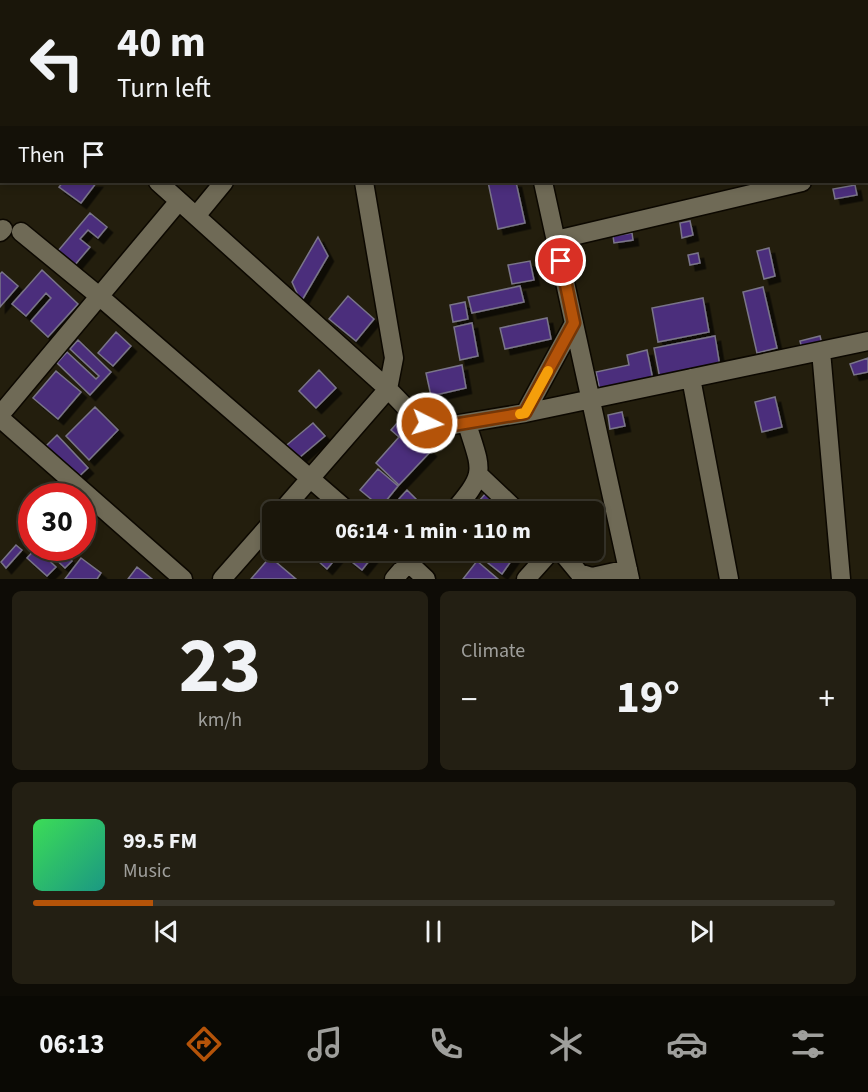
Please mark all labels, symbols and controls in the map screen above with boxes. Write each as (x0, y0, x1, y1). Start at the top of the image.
text: 40 m (117, 13, 206, 73)
icon: left (18, 24, 96, 102)
text: Turn left (117, 69, 211, 108)
icon: arrive (77, 138, 110, 171)
text: Then (18, 139, 65, 171)
pin (535, 235, 586, 286)
icon: arrive (544, 244, 577, 277)
position arrow (395, 391, 459, 455)
speed limit sign: 30 (18, 483, 96, 561)
text: 06:14 · 1 min · 110 m (335, 515, 531, 547)
text: 23 (179, 611, 261, 722)
text: Climate (461, 637, 525, 665)
text: 19° (616, 666, 680, 730)
text: − (461, 676, 477, 723)
text: + (819, 676, 835, 723)
text: km/h (198, 706, 242, 734)
text: 99.5 FM (123, 825, 197, 857)
text: Music (123, 857, 171, 885)
icon: previous (150, 915, 183, 948)
icon: pause (417, 915, 450, 948)
icon: next (685, 915, 718, 948)
icon: directions (183, 1023, 225, 1065)
icon: music (304, 1023, 346, 1065)
icon: phone (425, 1023, 467, 1065)
icon: climate (545, 1023, 587, 1065)
icon: car (666, 1023, 708, 1065)
icon: filters (787, 1023, 829, 1065)
text: 06:13 (39, 1025, 104, 1064)

